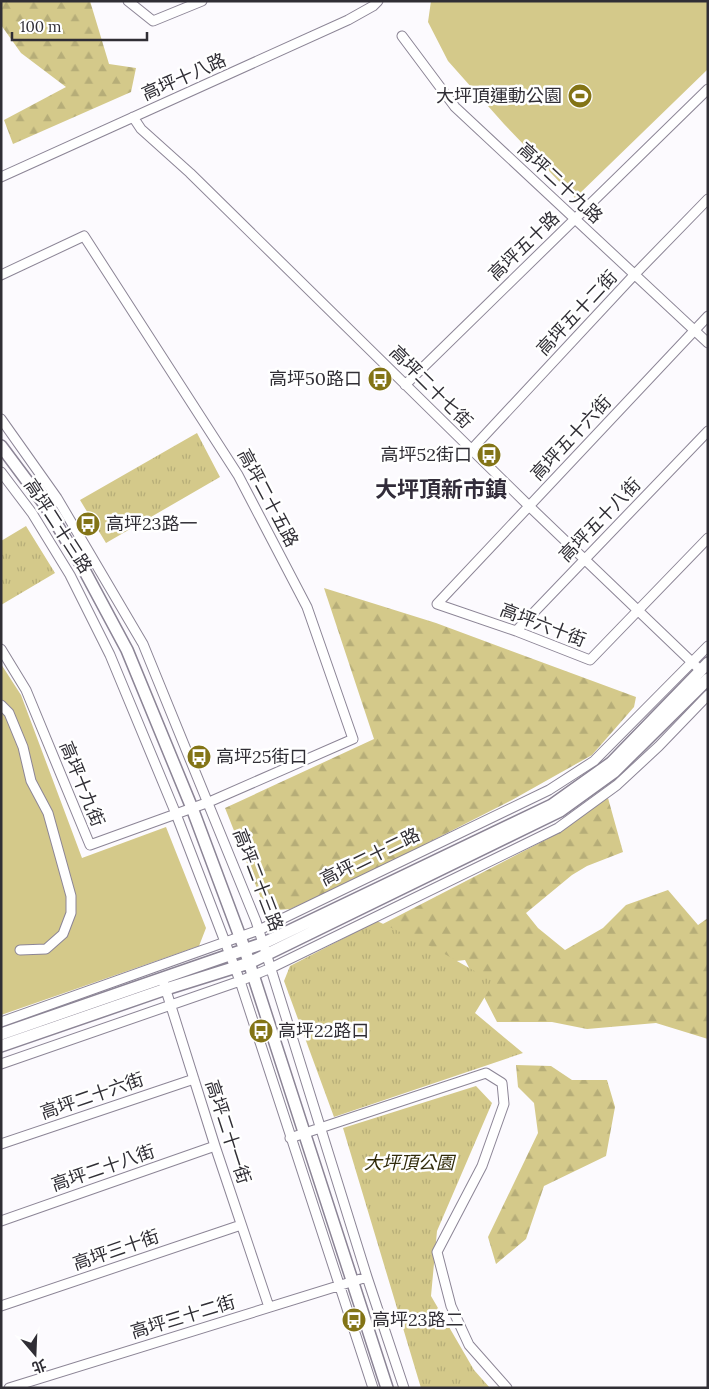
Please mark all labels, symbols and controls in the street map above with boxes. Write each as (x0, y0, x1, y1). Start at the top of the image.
scale bar (12, 10, 148, 42)
text: 100 m (20, 17, 61, 36)
street label: 高坪十八路 (138, 48, 230, 105)
sports icon: 大坪頂運動公園 (567, 83, 593, 109)
place label: 大坪頂運動公園 (436, 84, 562, 107)
street label: 高坪二十九路 (513, 137, 608, 228)
street label: 高坪五十路 (483, 206, 564, 285)
street label: 高坪五十二街 (531, 265, 622, 360)
street label: 高坪二十七街 (385, 340, 478, 433)
bus stop icon: 高坪50路口 (367, 366, 393, 392)
place label: 高坪50路口 (269, 367, 362, 390)
street label: 高坪五十六街 (525, 390, 616, 485)
bus stop icon: 高坪52街口 (476, 442, 502, 468)
place label: 高坪52街口 (381, 443, 472, 466)
street label: 高坪二十五路 (233, 445, 304, 551)
street label: 高坪五十八街 (554, 473, 645, 566)
street label: 高坪二十三路 (19, 474, 97, 577)
district label: 大坪頂新市鎮 (375, 475, 507, 503)
bus stop icon: 高坪23路一 (75, 511, 101, 537)
place label: 高坪23路一 (106, 512, 197, 535)
street label: 高坪六十街 (497, 598, 589, 651)
street label: 高坪十九街 (55, 738, 110, 830)
bus stop icon: 高坪25街口 (186, 744, 212, 770)
place label: 高坪25街口 (216, 745, 307, 768)
street label: 高坪二十二路 (316, 823, 423, 891)
street label: 高坪二十三路 (228, 825, 289, 934)
bus stop icon: 高坪22路口 (248, 1018, 274, 1044)
place label: 高坪22路口 (278, 1019, 369, 1042)
street label: 高坪二十六街 (37, 1067, 147, 1124)
street label: 高坪二十一街 (201, 1077, 256, 1187)
street label: 高坪二十八街 (48, 1139, 158, 1196)
park label: 大坪頂公園 (364, 1151, 457, 1174)
street label: 高坪三十街 (70, 1224, 162, 1275)
street label: 高坪三十二街 (128, 1290, 238, 1343)
bus stop icon: 高坪23路二 (341, 1307, 367, 1333)
place label: 高坪23路二 (372, 1308, 463, 1331)
north arrow (10, 1329, 60, 1379)
text: 北 (30, 1356, 49, 1377)

